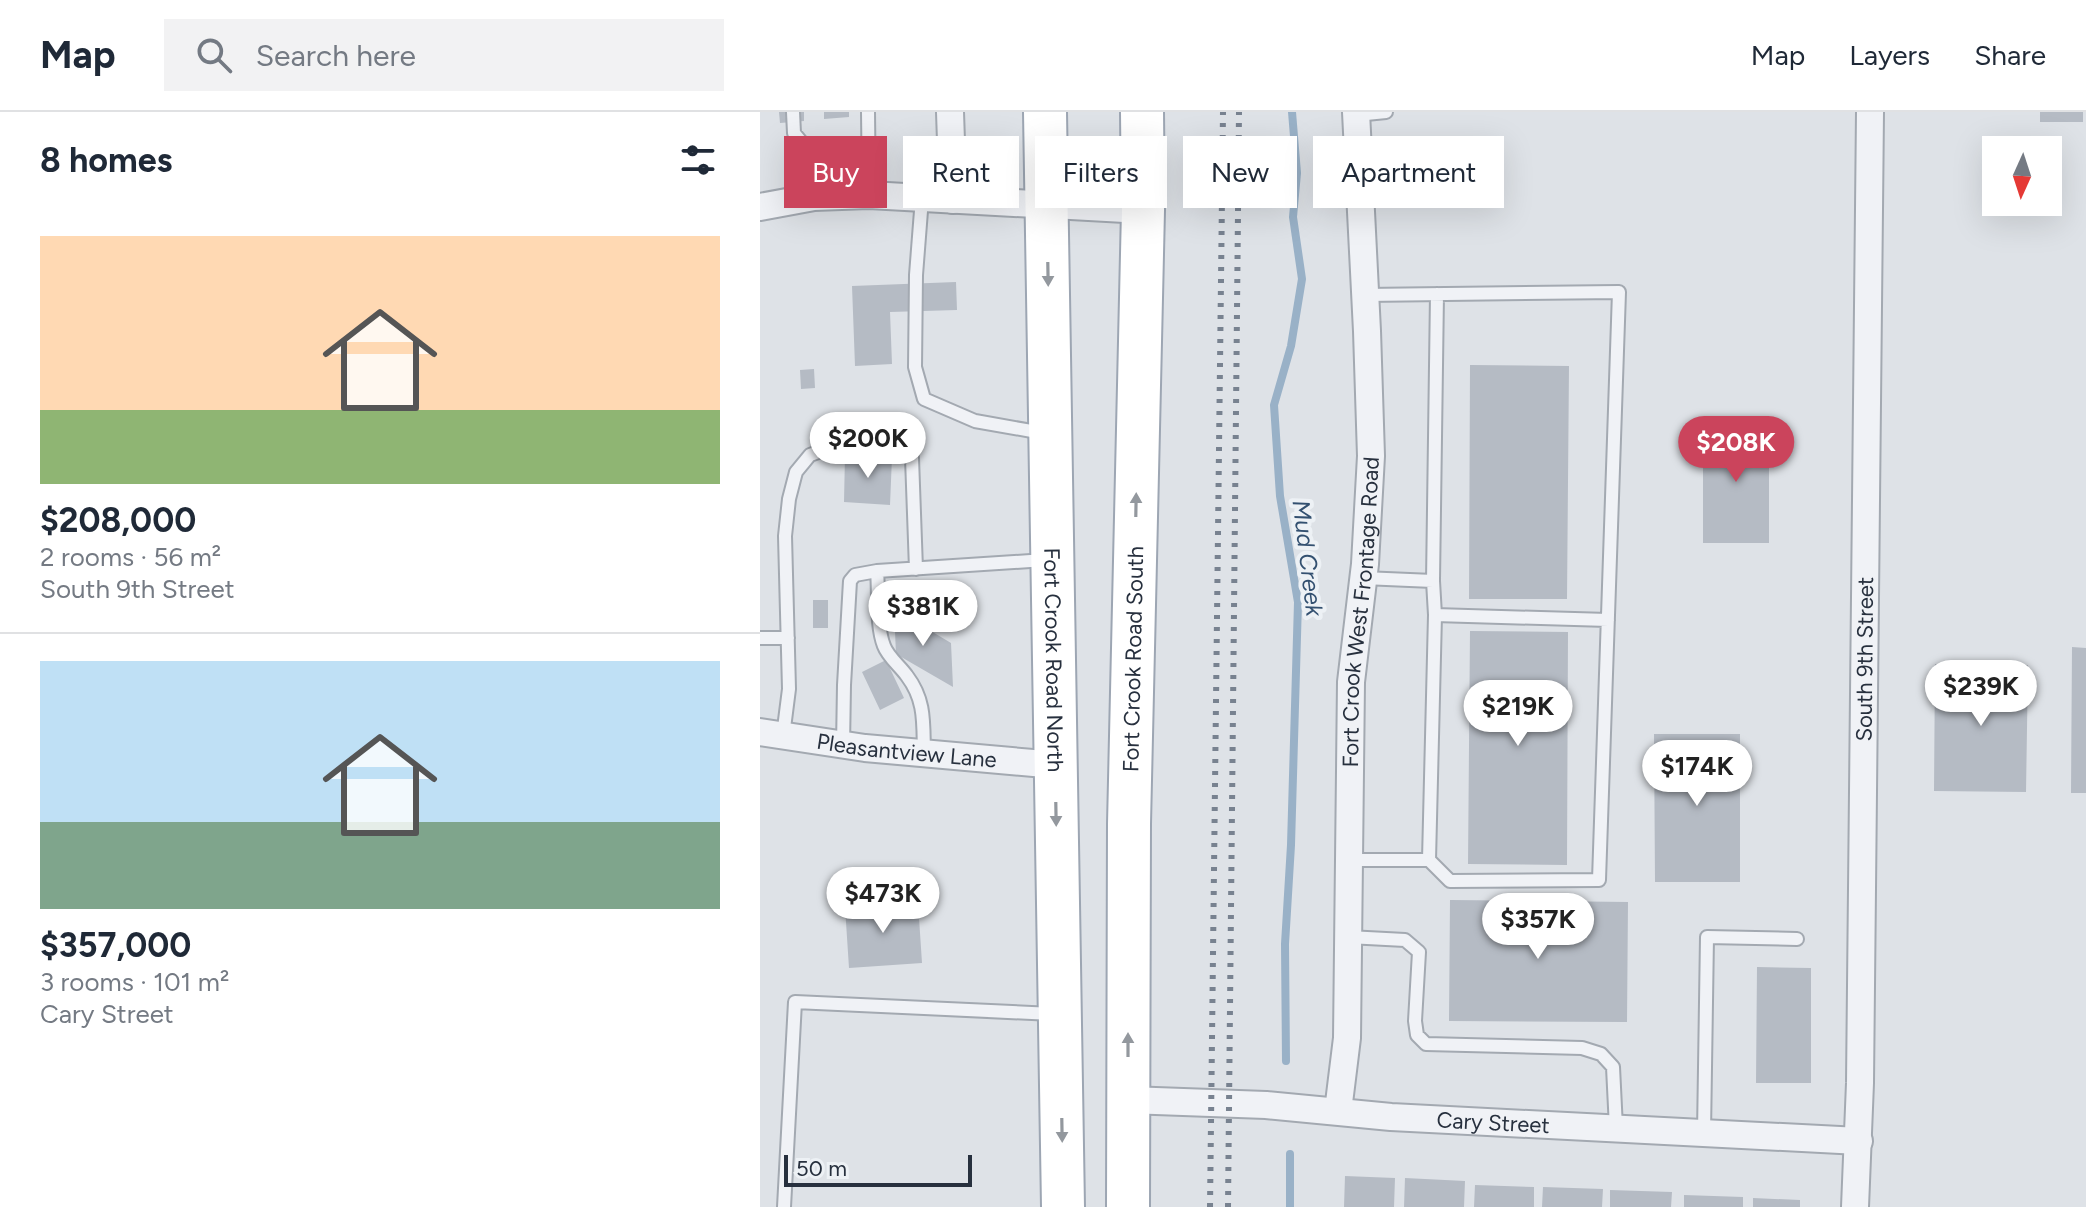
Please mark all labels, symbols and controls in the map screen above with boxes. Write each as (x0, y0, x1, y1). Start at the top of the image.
search box (164, 19, 724, 91)
text: Map (40, 32, 116, 78)
icon: search (192, 33, 236, 77)
text: Search here (256, 37, 416, 74)
text: Map (1751, 38, 1805, 72)
text: Layers (1849, 38, 1930, 72)
text: Share (1974, 38, 2046, 72)
chip: Buy (784, 136, 887, 208)
chip: Rent (903, 136, 1019, 208)
chip: Filters (1035, 136, 1167, 208)
chip: New (1183, 136, 1297, 208)
chip: Apartment (1313, 136, 1504, 208)
north arrow (1982, 136, 2062, 216)
map controls (1982, 136, 2062, 216)
icon: filters (676, 138, 720, 182)
text: 8 homes (40, 140, 172, 181)
one-way arrow (1041, 262, 1054, 287)
icon: home (308, 288, 452, 432)
pin: $200K (812, 412, 924, 480)
pin: $208K (1680, 416, 1792, 484)
text: $200K (828, 422, 908, 454)
text: $208K (1696, 426, 1776, 458)
street label: Fort Crook West Frontage Road (1337, 456, 1384, 768)
one-way arrow (1130, 492, 1143, 517)
water label: Mud Creek (1286, 498, 1330, 619)
text: $208,000 (40, 500, 196, 541)
text: 2 rooms · 56 m² (40, 541, 221, 573)
street label: Fort Crook Road South (1117, 546, 1149, 772)
street label: Fort Crook Road North (1039, 547, 1069, 772)
text: South 9th Street (40, 573, 235, 605)
street label: South 9th Street (1850, 577, 1879, 742)
pin: $381K (867, 580, 979, 648)
text: $381K (886, 590, 960, 622)
pin: $239K (1925, 660, 2037, 728)
text: $239K (1943, 670, 2019, 702)
pin: $219K (1462, 680, 1574, 748)
text: $219K (1482, 690, 1554, 722)
icon: home (308, 713, 452, 857)
street label: Pleasantview Lane (815, 727, 998, 773)
pin: $174K (1641, 740, 1753, 808)
text: $174K (1660, 750, 1734, 782)
one-way arrow (1050, 802, 1063, 827)
pin: $473K (827, 867, 939, 935)
text: $473K (844, 877, 922, 909)
pin: $357K (1482, 893, 1594, 961)
text: $357K (1500, 903, 1576, 935)
text: $357,000 (40, 925, 191, 966)
text: 3 rooms · 101 m² (40, 966, 229, 998)
text: Cary Street (40, 998, 174, 1030)
one-way arrow (1122, 1032, 1134, 1057)
street label: Cary Street (1436, 1106, 1550, 1139)
one-way arrow (1055, 1118, 1068, 1143)
scale bar (784, 1151, 972, 1187)
text: 50 m (796, 1155, 847, 1182)

